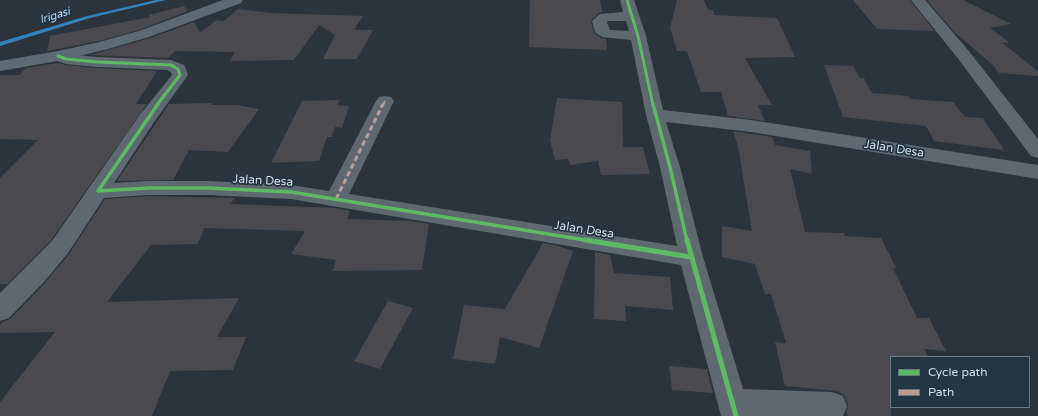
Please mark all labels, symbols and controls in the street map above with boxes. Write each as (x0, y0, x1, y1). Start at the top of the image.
water label: Irigasi (38, 5, 72, 27)
street label: Jalan Desa (863, 137, 925, 161)
street label: Jalan Desa (232, 172, 294, 190)
street label: Jalan Desa (553, 218, 615, 242)
legend (890, 356, 1030, 408)
text: Cycle path (928, 365, 987, 379)
text: Path (928, 385, 954, 399)

